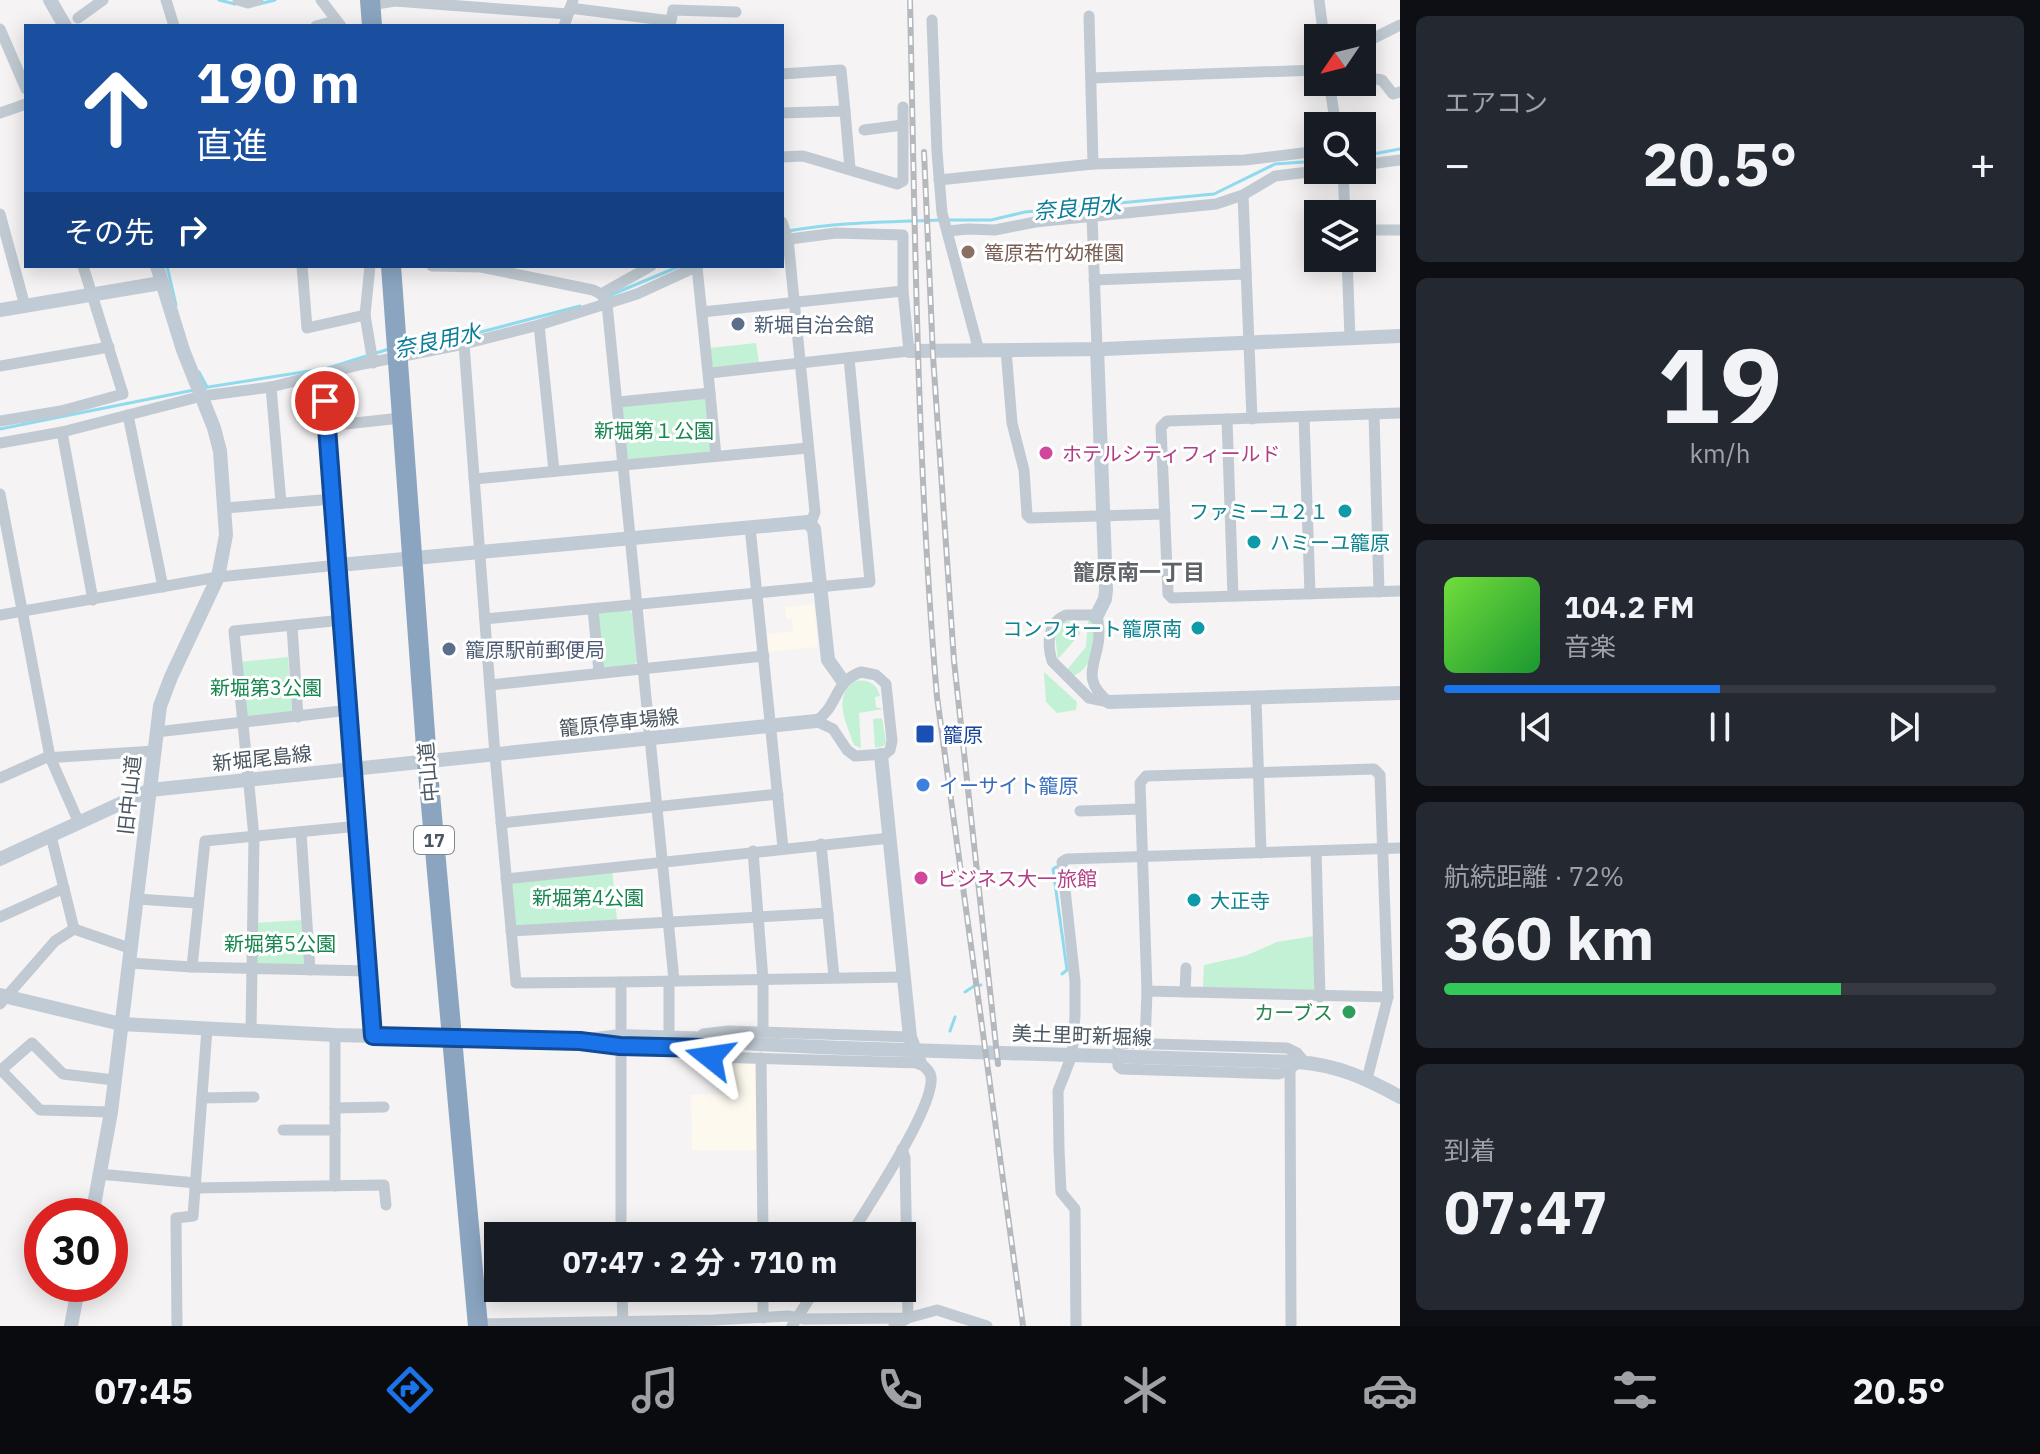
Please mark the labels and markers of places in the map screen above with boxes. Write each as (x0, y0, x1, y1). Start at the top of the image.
place label: 篭原若竹幼稚園 (984, 239, 1124, 266)
marker: 篭原若竹幼稚園 (959, 243, 977, 261)
place label: 新堀自治会館 (754, 311, 874, 338)
marker: 新堀自治会館 (729, 315, 747, 333)
pin (291, 367, 359, 435)
place label: ホテルシティフィールド (1062, 440, 1280, 467)
marker: ホテルシティフィールド (1037, 444, 1055, 462)
place label: ファミーユ２１ (1189, 498, 1329, 525)
marker: ファミーユ２１ (1336, 502, 1354, 520)
place label: ハミーユ籠原 (1270, 529, 1390, 556)
marker: ハミーユ籠原 (1245, 533, 1263, 551)
place label: コンフォート籠原南 (1003, 615, 1182, 642)
marker: コンフォート籠原南 (1189, 619, 1207, 637)
place label: 籠原駅前郵便局 (465, 636, 605, 663)
marker: 籠原駅前郵便局 (440, 640, 458, 658)
place label: 籠原 (943, 721, 983, 748)
marker: 籠原 (914, 723, 936, 745)
place label: イーサイト籠原 (939, 772, 1079, 799)
marker: イーサイト籠原 (914, 776, 932, 794)
place label: ビジネス大一旅館 (937, 865, 1097, 892)
marker: ビジネス大一旅館 (912, 869, 930, 887)
place label: 大正寺 (1210, 887, 1270, 914)
marker: 大正寺 (1185, 891, 1203, 909)
place label: カーブス (1254, 999, 1333, 1026)
marker: カーブス (1340, 1003, 1358, 1021)

